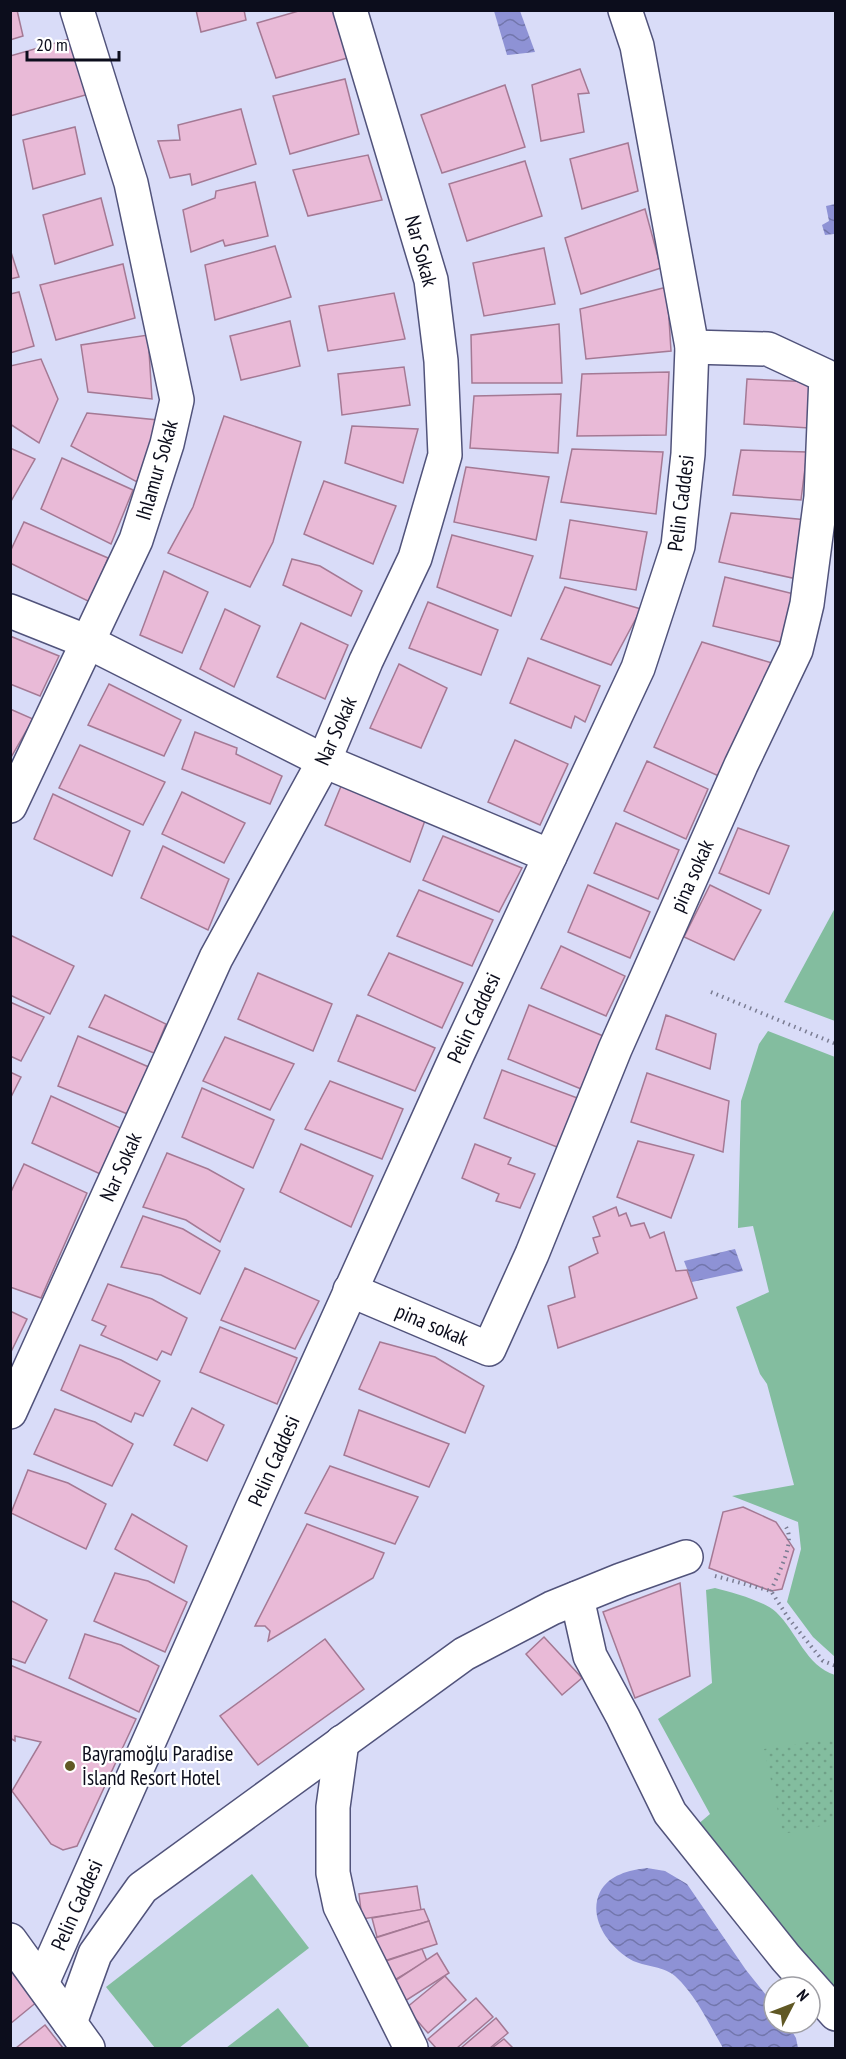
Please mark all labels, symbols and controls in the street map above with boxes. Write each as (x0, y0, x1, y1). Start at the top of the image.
scale bar (27, 24, 118, 62)
text: 20 m (36, 33, 68, 56)
street label: Nar Sokak (399, 212, 444, 289)
street label: Ihlamur Sokak (129, 417, 184, 523)
street label: Pelin Caddesi (661, 453, 700, 553)
street label: Nar Sokak (308, 692, 363, 769)
street label: pina sokak (664, 835, 719, 916)
street label: Pelin Caddesi (441, 968, 506, 1067)
street label: Nar Sokak (93, 1128, 148, 1205)
street label: pina sokak (392, 1297, 473, 1352)
street label: Pelin Caddesi (241, 1411, 306, 1511)
place label: Bayramoğlu Paradise İsland Resort Hotel (82, 1740, 234, 1791)
marker: Bayramoğlu Paradise İsland Resort Hotel (63, 1759, 77, 1773)
street label: Pelin Caddesi (44, 1855, 109, 1955)
north arrow (762, 1975, 822, 2035)
text: N (793, 1985, 813, 2005)

